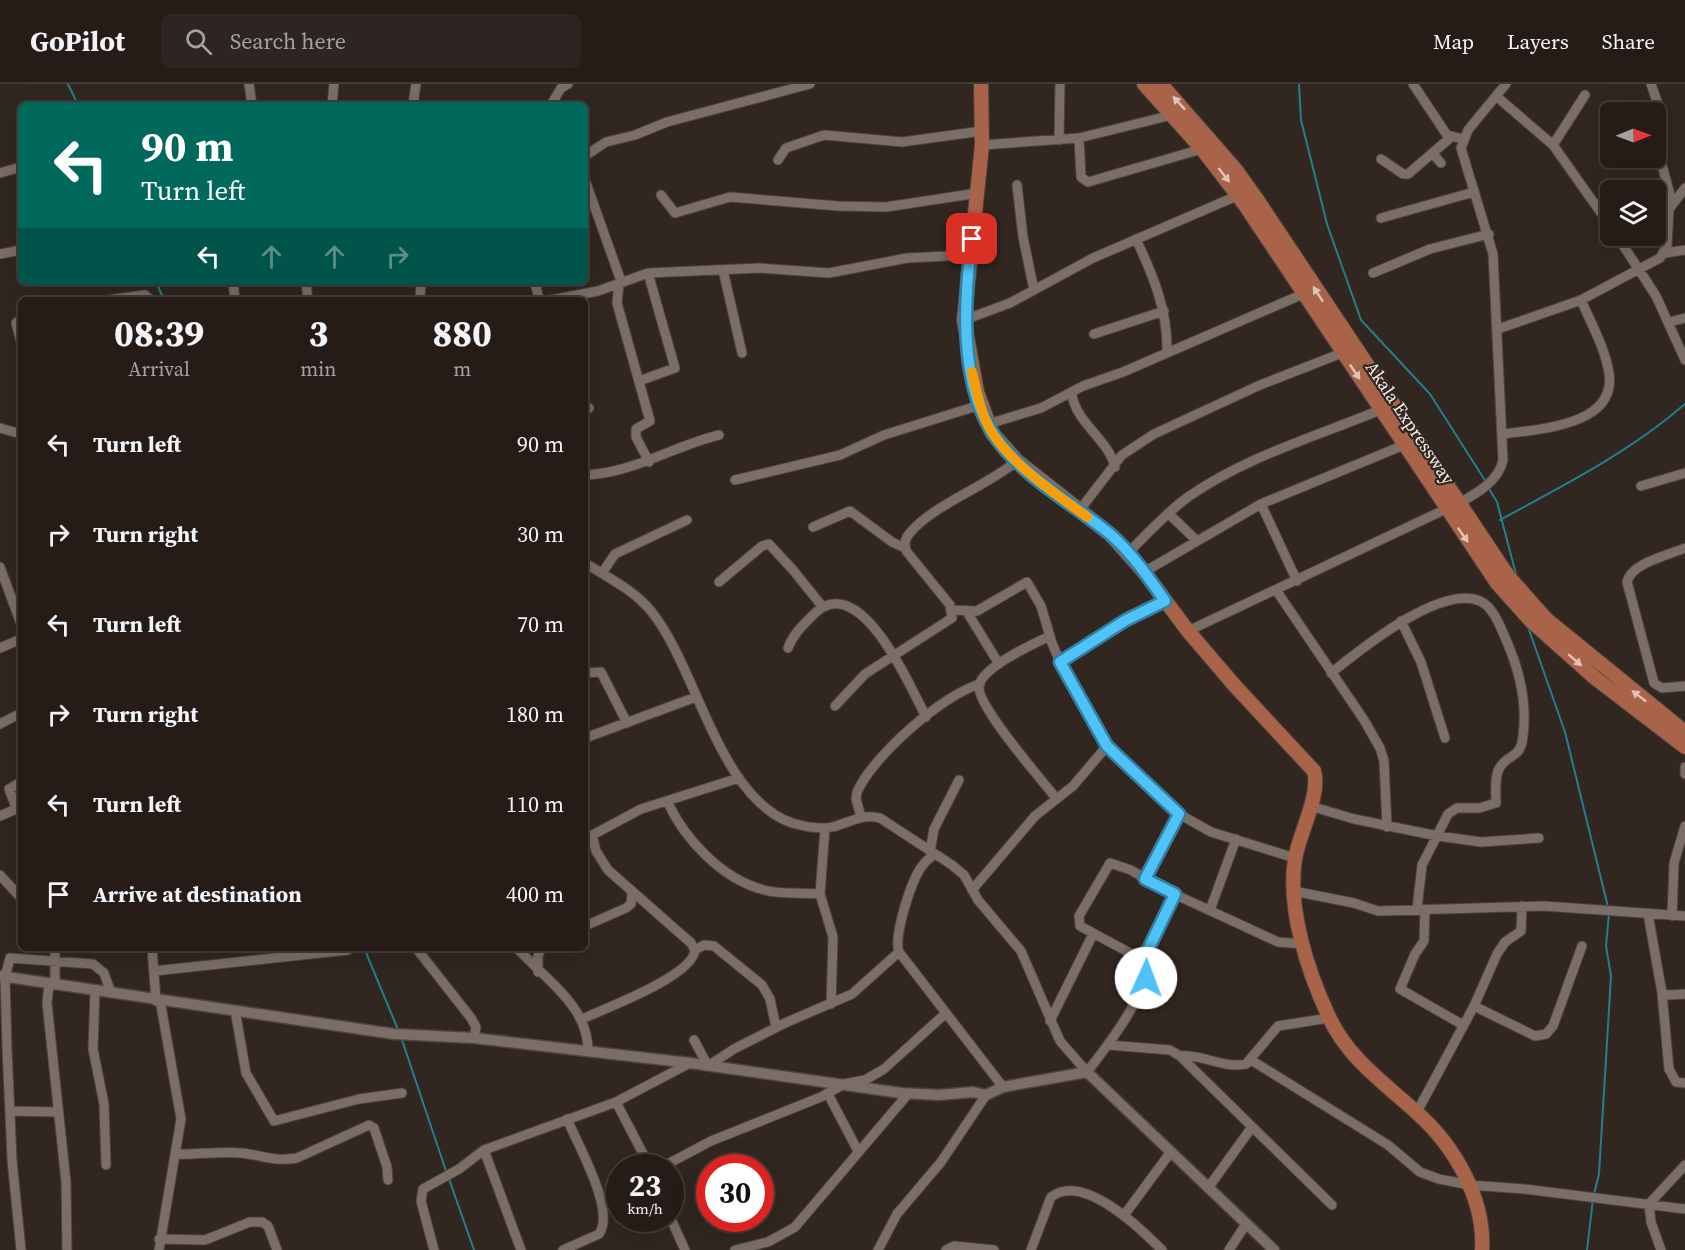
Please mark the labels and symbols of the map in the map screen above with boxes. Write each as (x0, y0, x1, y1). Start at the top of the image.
one-way arrow (1172, 96, 1186, 110)
north arrow (1600, 102, 1666, 168)
one-way arrow (1217, 168, 1229, 183)
pin (946, 213, 997, 264)
one-way arrow (1313, 285, 1324, 302)
street label: Akala Expressway (1360, 356, 1461, 490)
one-way arrow (1349, 364, 1361, 380)
one-way arrow (1457, 526, 1469, 542)
one-way arrow (1567, 653, 1582, 666)
one-way arrow (1631, 689, 1647, 702)
position arrow (1114, 946, 1178, 1010)
speed limit sign: 30 (696, 1154, 774, 1232)

